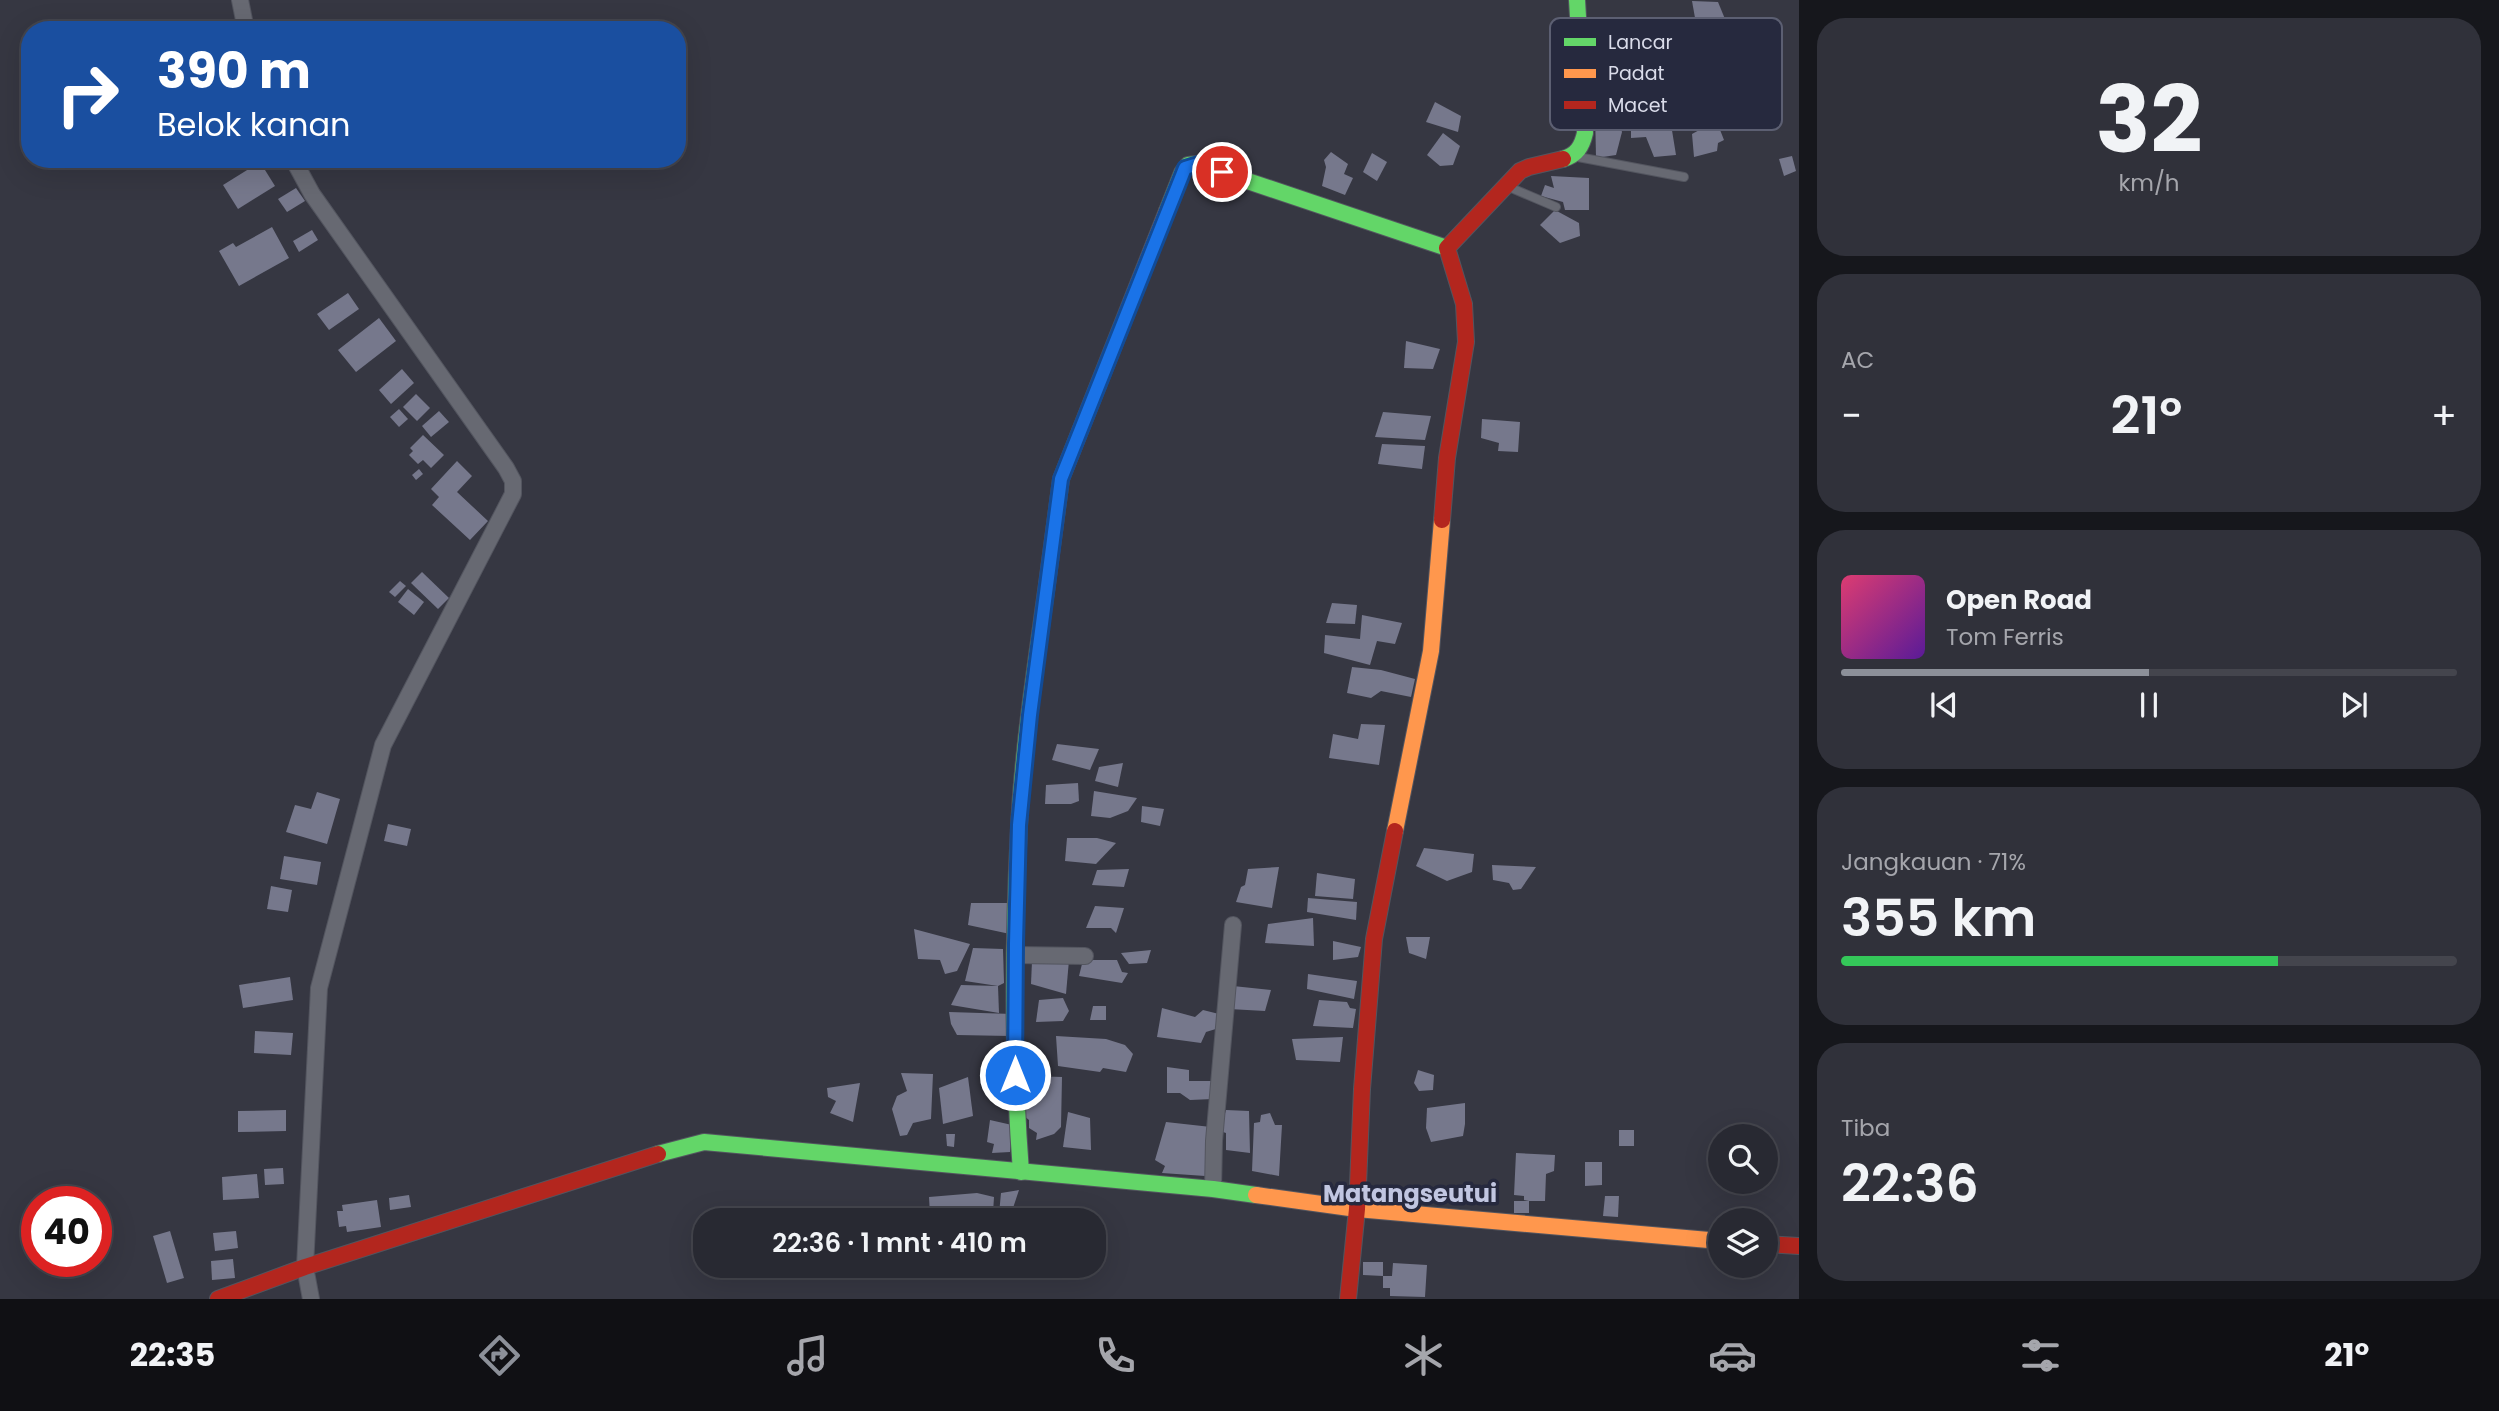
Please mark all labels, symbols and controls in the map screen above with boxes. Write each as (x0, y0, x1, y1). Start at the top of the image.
legend (1550, 18, 1782, 130)
text: Lancar (1608, 29, 1673, 56)
text: 390 m (157, 37, 311, 105)
icon: right (42, 49, 133, 140)
text: 32 (2095, 56, 2203, 184)
text: Padat (1608, 60, 1665, 87)
text: Macet (1608, 92, 1668, 119)
text: Belok kanan (157, 102, 351, 147)
pin (1192, 142, 1252, 202)
icon: arrive (1203, 153, 1241, 191)
text: km/h (2118, 167, 2180, 199)
text: AC (1841, 344, 1874, 376)
text: 21° (2111, 379, 2182, 452)
text: − (1841, 389, 1862, 442)
text: + (2431, 389, 2457, 442)
text: Open Road (1946, 582, 2092, 618)
text: Tom Ferris (1946, 621, 2064, 653)
icon: previous (1925, 686, 1963, 724)
icon: pause (2130, 686, 2168, 724)
icon: next (2335, 686, 2373, 724)
text: Jangkauan · 71% (1841, 846, 2026, 878)
text: 355 km (1841, 881, 2036, 954)
position arrow (978, 1038, 1052, 1112)
text: Tiba (1841, 1112, 1890, 1144)
map controls (1708, 1124, 1778, 1278)
button: search (1708, 1124, 1778, 1194)
text: 22:36 (1841, 1147, 1979, 1220)
district label: Matangseutui (1323, 1177, 1497, 1210)
speed limit sign: 40 (21, 1186, 112, 1277)
button: layers (1708, 1208, 1778, 1278)
text: 22:36 · 1 mnt · 410 m (772, 1225, 1027, 1261)
icon: directions (475, 1331, 524, 1380)
icon: music (783, 1331, 832, 1380)
icon: phone (1091, 1331, 1140, 1380)
icon: climate (1399, 1331, 1448, 1380)
icon: car (1708, 1331, 1757, 1380)
icon: filters (2016, 1331, 2065, 1380)
text: 22:35 (130, 1332, 215, 1377)
text: 21° (2324, 1332, 2369, 1377)

